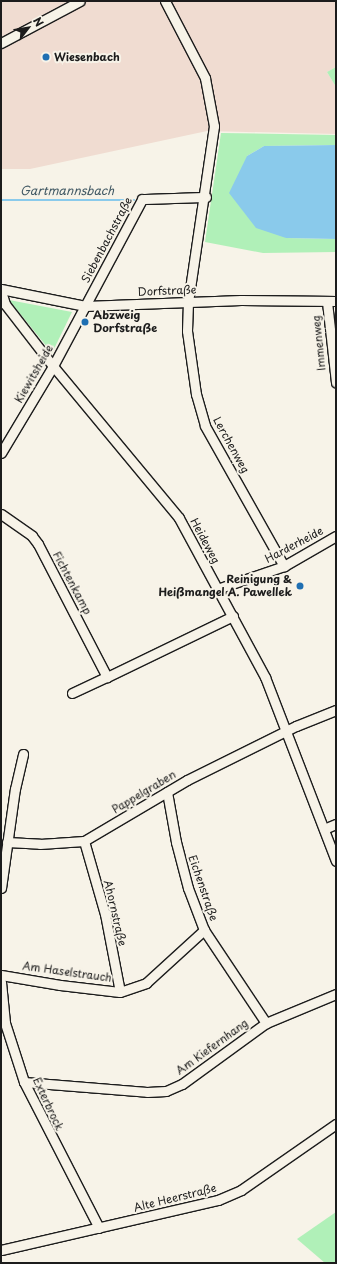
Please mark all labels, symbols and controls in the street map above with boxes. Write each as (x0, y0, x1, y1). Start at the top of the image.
north arrow (8, 8, 48, 48)
text: N (29, 13, 48, 30)
place label: Wiesenbach (54, 50, 120, 64)
marker: Wiesenbach (41, 52, 51, 62)
water label: Gartmannsbach (20, 184, 114, 198)
street label: Siebenbachstraße (79, 195, 135, 285)
street label: Dorfstraße (137, 283, 197, 299)
place label: Abzweig Dorfstraße (93, 309, 157, 335)
street label: Immenweg (310, 315, 328, 371)
marker: Abzweig Dorfstraße (80, 317, 90, 327)
street label: Kiewitsheide (12, 343, 56, 405)
street label: Lerchenweg (210, 415, 252, 475)
street label: Heideweg (188, 516, 222, 566)
street label: Harderheide (263, 524, 325, 566)
street label: Fichtenkamp (50, 549, 94, 617)
place label: Reinigung & Heißmangel A. Pawellek (158, 573, 292, 599)
marker: Reinigung & Heißmangel A. Pawellek (295, 581, 305, 591)
street label: Pappelgraben (110, 768, 178, 816)
street label: Eichenstraße (186, 853, 220, 923)
street label: Ahornstraße (101, 879, 129, 947)
street label: Am Haselstrauch (21, 959, 113, 985)
street label: Am Kiefernhang (173, 1017, 251, 1077)
street label: Exterbrock (30, 1075, 66, 1133)
street label: Alte Heerstraße (132, 1181, 218, 1215)

